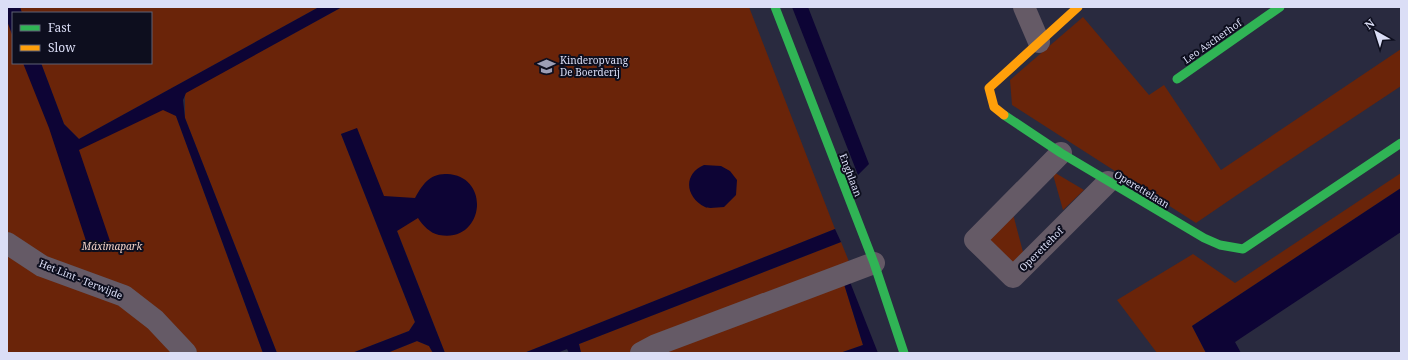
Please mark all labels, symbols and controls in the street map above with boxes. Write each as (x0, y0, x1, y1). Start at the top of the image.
legend (12, 12, 152, 64)
north arrow (1356, 12, 1396, 52)
street label: Leo Ascherhof (1180, 15, 1245, 66)
text: N (1361, 15, 1378, 32)
text: Fast (48, 19, 71, 36)
text: Slow (48, 39, 76, 56)
place label: Kinderopvang De Boerderij (560, 53, 629, 79)
school or university icon: Kinderopvang De Boerderij (537, 56, 557, 76)
street label: Enghlaan (836, 151, 866, 199)
street label: Operettelaan (1112, 167, 1173, 211)
street label: Operettehof (1016, 223, 1067, 274)
park label: Máximapark (81, 239, 142, 253)
street label: Het Lint - Terwijde (37, 256, 125, 302)

